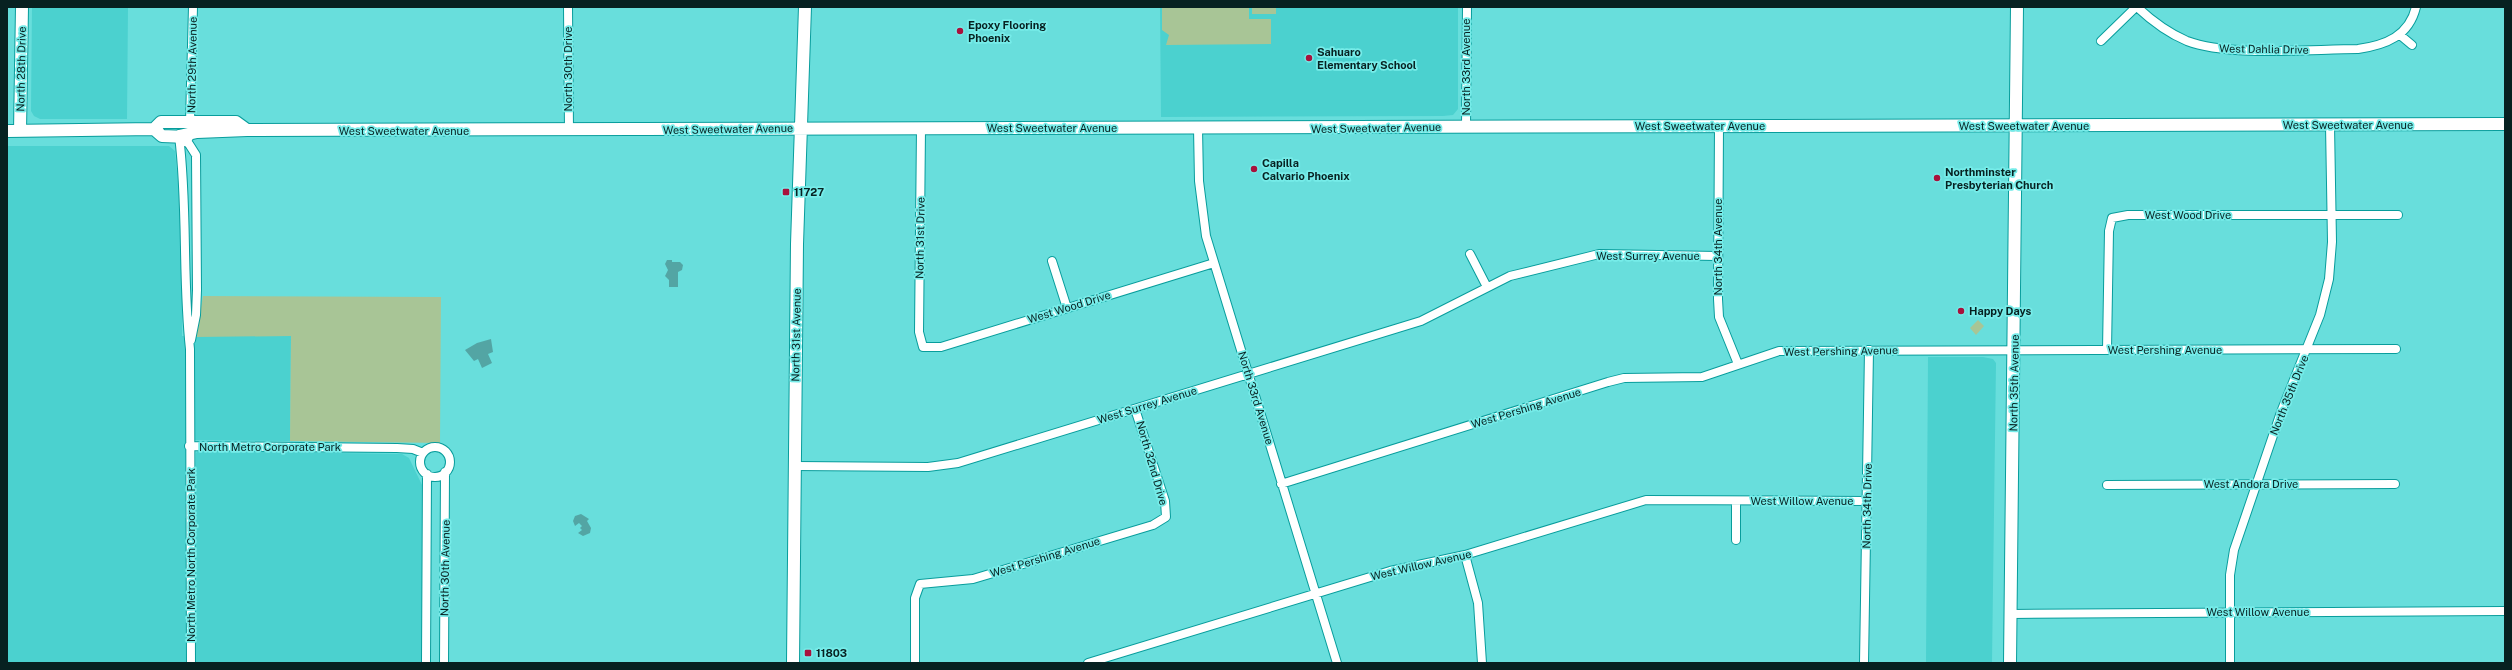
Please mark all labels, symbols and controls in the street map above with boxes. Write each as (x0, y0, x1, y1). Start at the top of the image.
street label: North 29th Avenue (185, 17, 199, 113)
place label: Epoxy Flooring Phoenix (968, 19, 1046, 44)
street label: North 33rd Avenue (1460, 19, 1472, 115)
street label: North 28th Drive (14, 26, 28, 112)
street label: North 30th Drive (562, 26, 574, 112)
marker: Epoxy Flooring Phoenix (955, 26, 965, 36)
street label: West Dahlia Drive (2219, 42, 2309, 56)
place label: Sahuaro Elementary School (1317, 46, 1417, 71)
marker: Sahuaro Elementary School (1304, 53, 1314, 63)
street label: West Sweetwater Avenue (2283, 119, 2413, 131)
street label: West Sweetwater Avenue (1635, 120, 1765, 132)
street label: West Sweetwater Avenue (1959, 120, 2089, 132)
street label: West Sweetwater Avenue (1311, 121, 1441, 135)
street label: West Sweetwater Avenue (663, 122, 793, 136)
street label: West Sweetwater Avenue (987, 122, 1117, 134)
street label: West Sweetwater Avenue (339, 125, 469, 137)
place label: Capilla Calvario Phoenix (1262, 157, 1350, 182)
marker: Capilla Calvario Phoenix (1249, 164, 1259, 174)
place label: Northminster Presbyterian Church (1945, 166, 2053, 191)
marker: Northminster Presbyterian Church (1932, 173, 1942, 183)
place label: 11727 (794, 186, 824, 198)
marker: 11727 (781, 187, 791, 197)
street label: North 31st Drive (913, 197, 927, 279)
street label: North 34th Avenue (1712, 199, 1724, 295)
street label: West Wood Drive (2145, 209, 2231, 221)
street label: West Surrey Avenue (1596, 250, 1700, 262)
street label: North 31st Avenue (789, 288, 803, 382)
street label: West Wood Drive (1026, 289, 1112, 325)
place label: Happy Days (1969, 305, 2031, 317)
marker: Happy Days (1956, 306, 1966, 316)
street label: North 35th Avenue (2007, 334, 2021, 432)
street label: West Pershing Avenue (1784, 344, 1898, 358)
street label: West Pershing Avenue (2108, 344, 2222, 356)
street label: North 33rd Avenue (1236, 350, 1276, 446)
street label: North 35th Drive (2267, 353, 2311, 437)
street label: West Surrey Avenue (1096, 384, 1198, 426)
street label: West Pershing Avenue (1470, 386, 1582, 430)
street label: North 32nd Drive (1134, 419, 1170, 507)
street label: North Metro Corporate Park (199, 441, 341, 453)
street label: North 34th Drive (1860, 463, 1874, 549)
street label: North Metro North Corporate Park (185, 468, 197, 642)
street label: West Andora Drive (2204, 478, 2298, 490)
street label: West Willow Avenue (1751, 495, 1853, 507)
street label: North 30th Avenue (438, 520, 452, 616)
street label: West Pershing Avenue (989, 535, 1101, 579)
street label: West Willow Avenue (1369, 548, 1473, 582)
street label: West Willow Avenue (2207, 606, 2309, 618)
place label: 11803 (816, 647, 847, 659)
marker: 11803 (803, 648, 813, 658)

